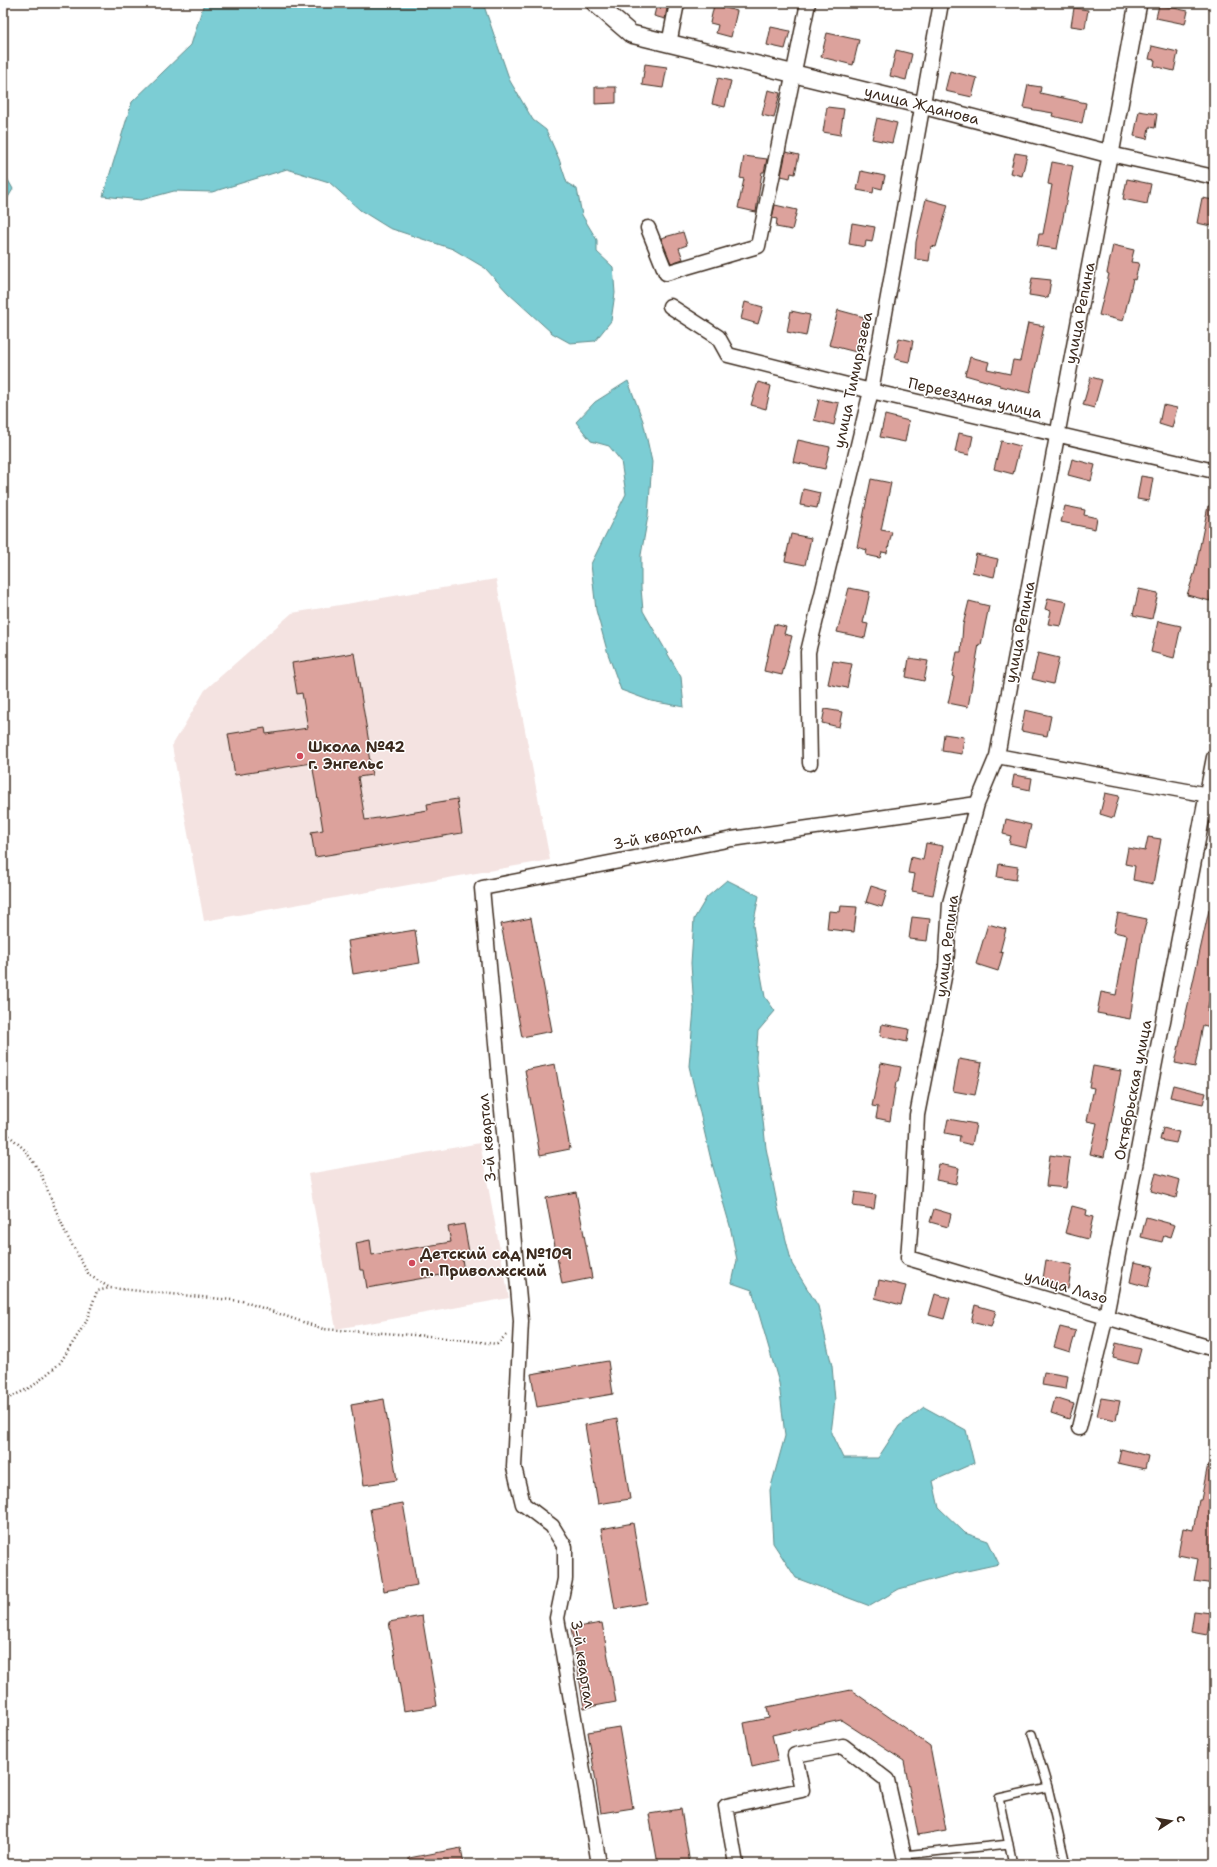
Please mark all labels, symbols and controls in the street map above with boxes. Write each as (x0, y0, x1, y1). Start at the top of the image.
street label: улица Жданова (862, 81, 982, 130)
street label: улица Репина (1060, 260, 1100, 366)
street label: улица Тимирязева (829, 309, 877, 450)
street label: Переездная улица (906, 373, 1045, 423)
street label: улица Репина (1000, 579, 1040, 685)
place label: Школа №42 г. Энгельс (308, 737, 405, 774)
marker: Школа №42 г. Энгельс (295, 751, 305, 761)
street label: 3-й квартал (611, 818, 703, 854)
street label: улица Репина (931, 893, 963, 998)
street label: Октябрьская улица (1110, 1017, 1157, 1162)
street label: 3-й квартал (473, 1092, 501, 1183)
place label: Детский сад №109 п. Приволжский (420, 1244, 572, 1281)
marker: Детский сад №109 п. Приволжский (407, 1258, 417, 1268)
street label: улица Лазо (1022, 1266, 1110, 1308)
street label: 3-й квартал (566, 1618, 600, 1710)
north arrow (1151, 1801, 1191, 1841)
text: С (1172, 1814, 1188, 1824)

